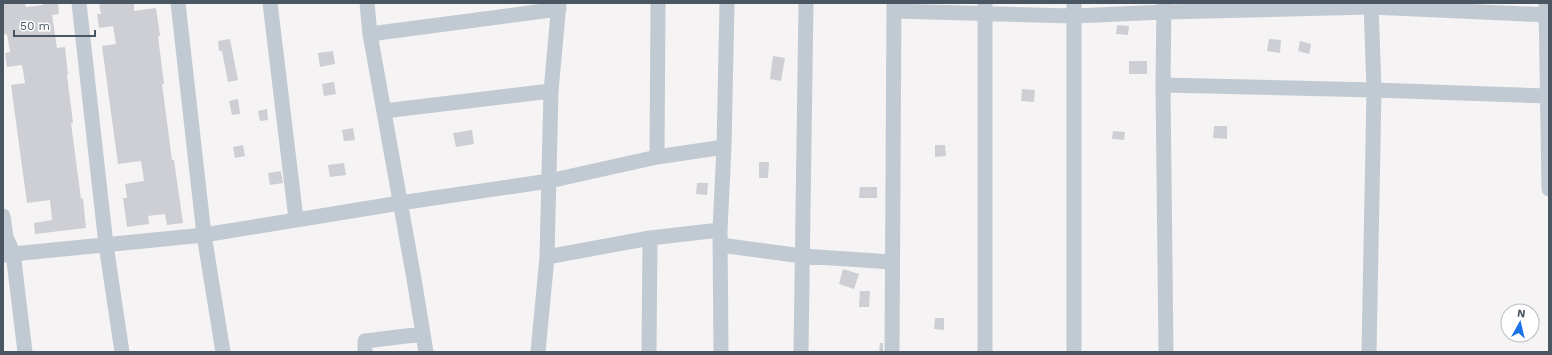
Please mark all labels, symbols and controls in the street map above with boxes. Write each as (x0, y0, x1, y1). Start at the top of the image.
scale bar (14, 12, 95, 38)
text: 50 m (20, 19, 50, 33)
north arrow (1500, 303, 1540, 343)
text: N (1516, 307, 1526, 321)

